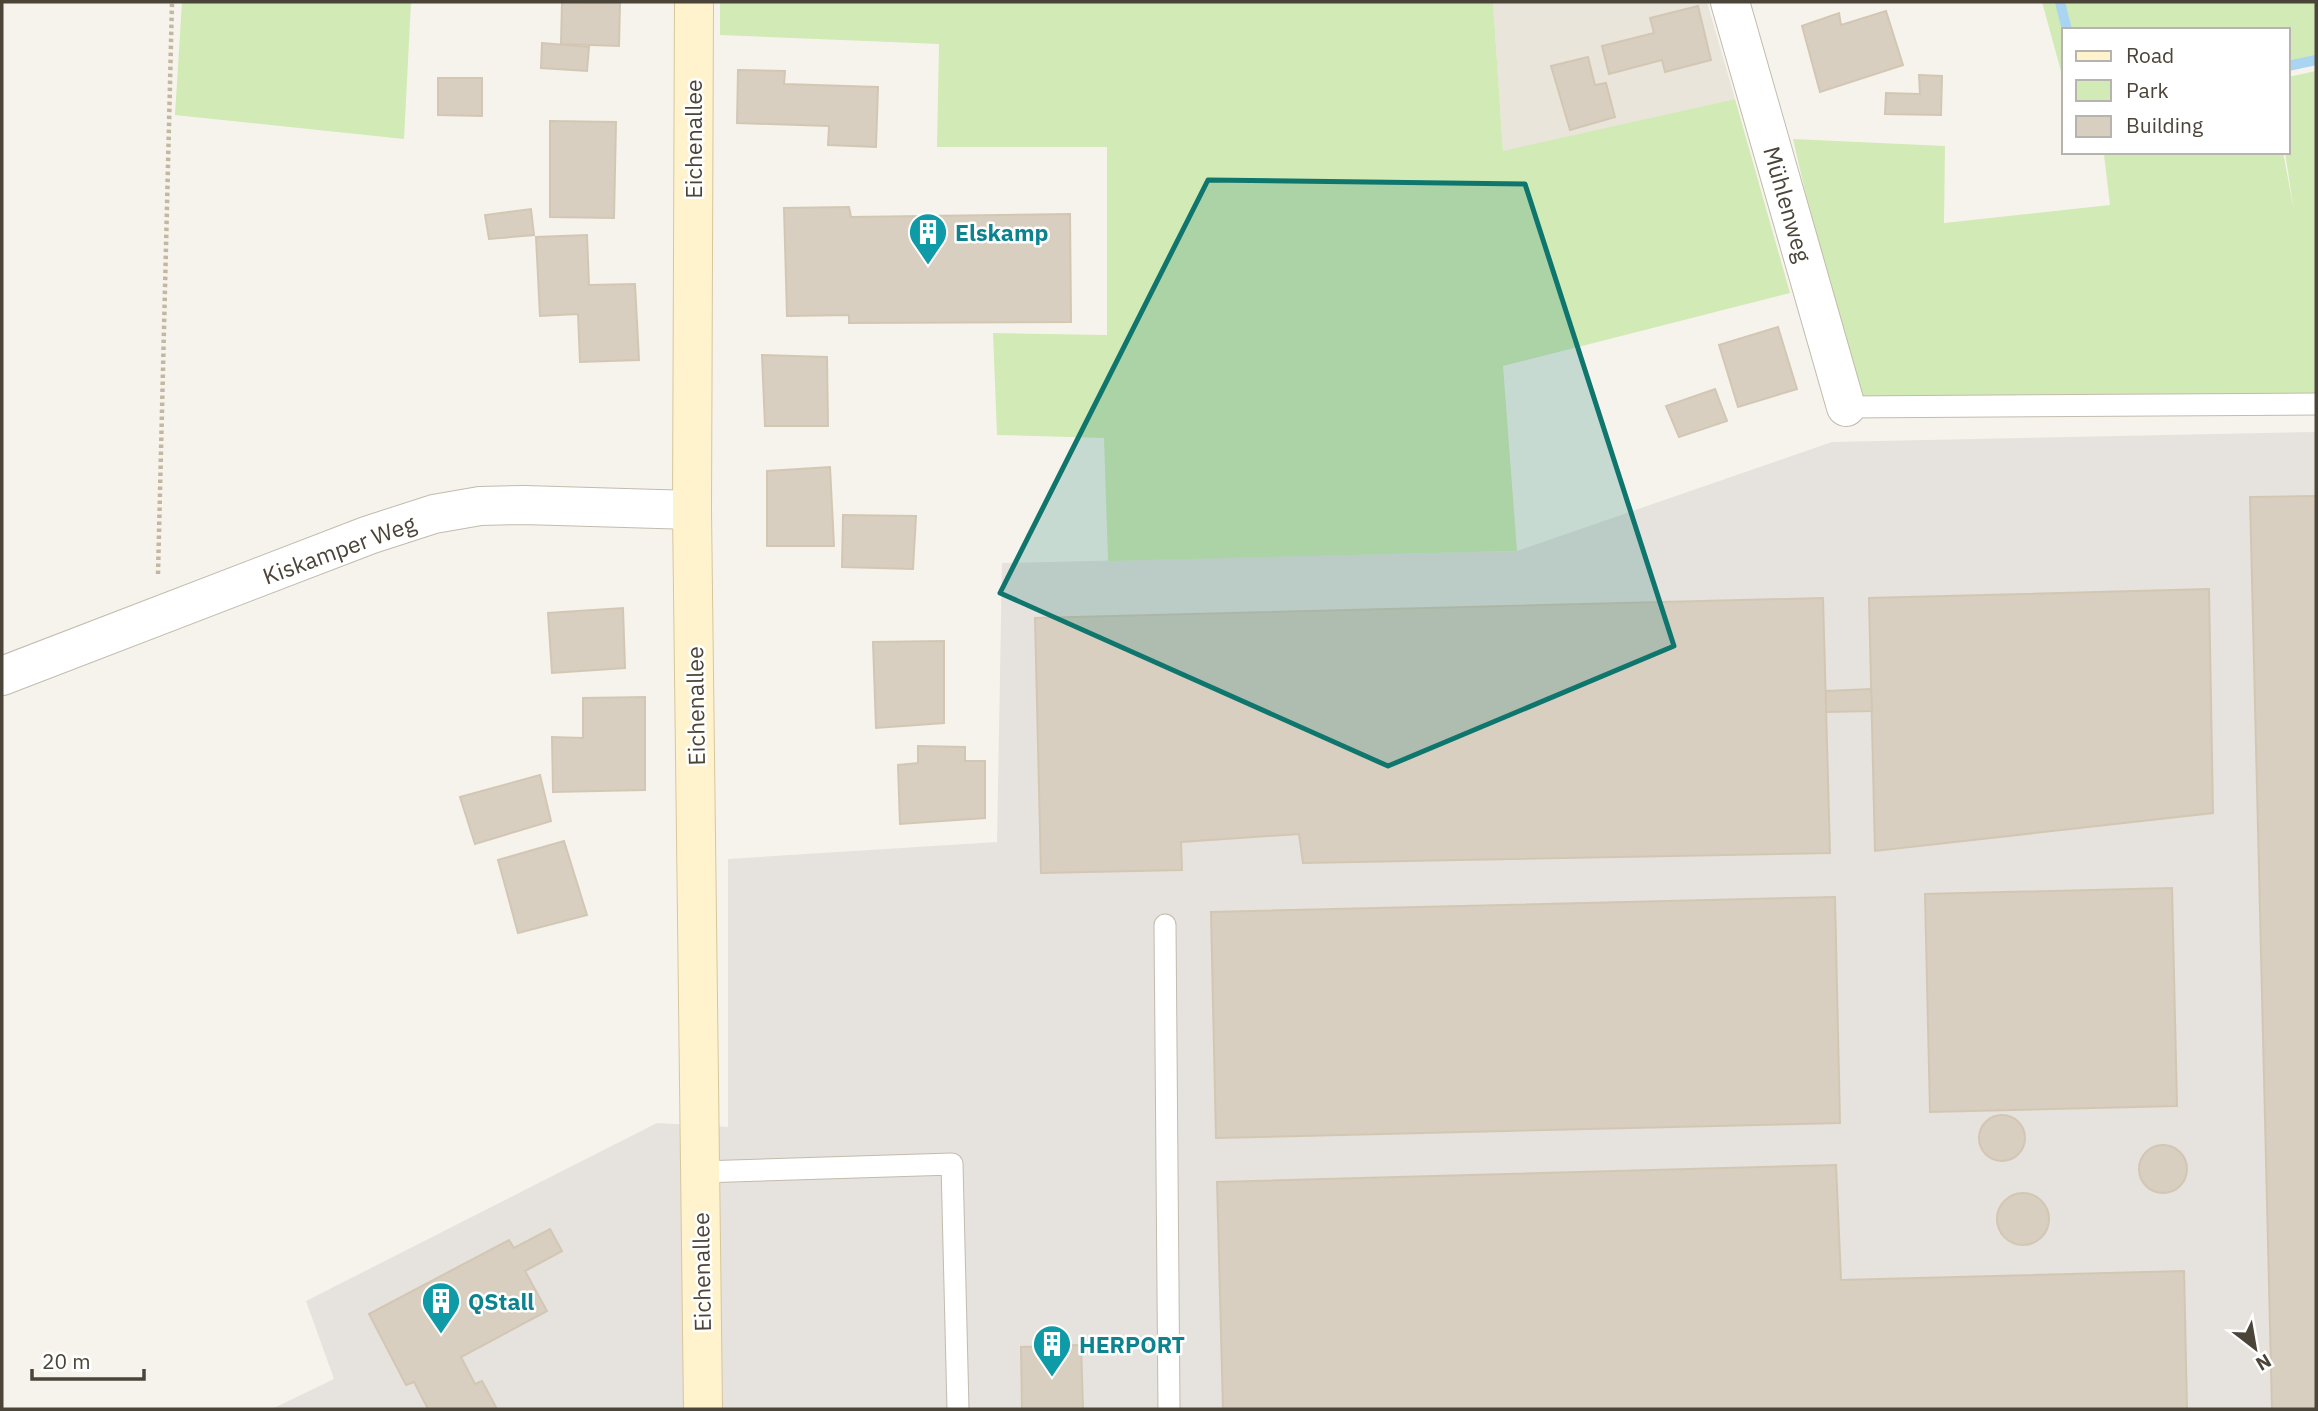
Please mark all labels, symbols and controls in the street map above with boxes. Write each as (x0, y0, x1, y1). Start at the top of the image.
legend (2062, 28, 2290, 154)
text: Road (2126, 41, 2174, 69)
text: Park (2126, 76, 2169, 104)
street label: Eichenallee (678, 79, 708, 199)
text: Building (2126, 111, 2203, 139)
street label: Mühlenweg (1757, 143, 1819, 265)
building icon: Elskamp (907, 211, 949, 266)
place label: Elskamp (955, 217, 1048, 247)
street label: Kiskamper Weg (258, 507, 420, 591)
street label: Eichenallee (679, 646, 711, 766)
street label: Eichenallee (685, 1212, 717, 1332)
building icon: QStall (420, 1280, 462, 1335)
place label: QStall (468, 1286, 534, 1316)
north arrow (2220, 1313, 2290, 1383)
building icon: HERPORT (1031, 1323, 1073, 1378)
place label: HERPORT (1079, 1329, 1185, 1359)
scale bar (32, 1338, 144, 1382)
text: 20 m (42, 1347, 91, 1375)
text: N (2252, 1349, 2276, 1376)

